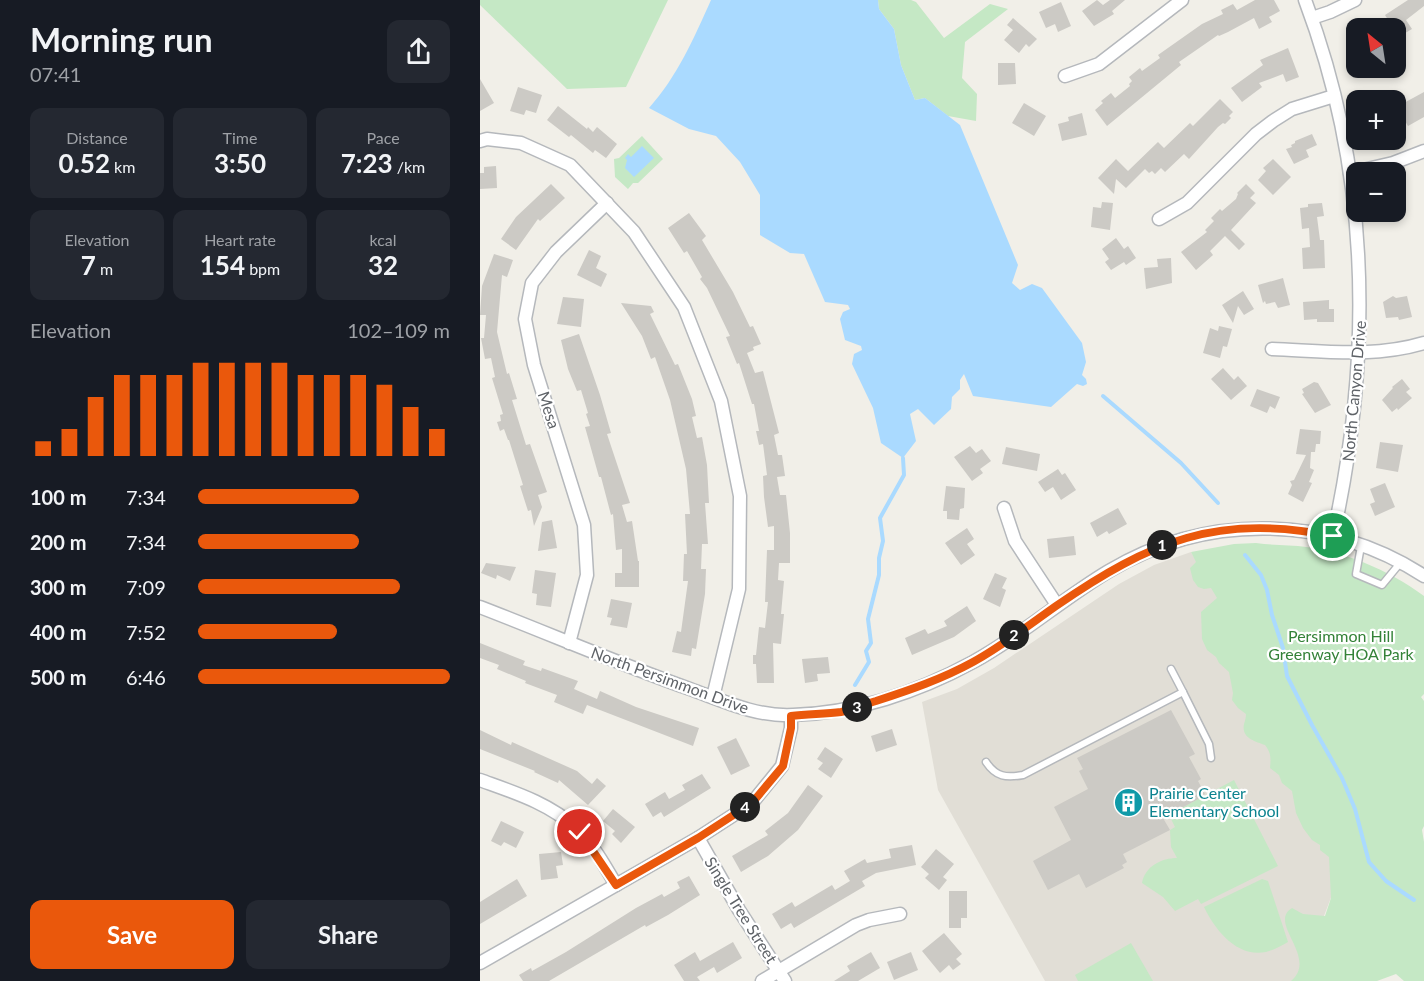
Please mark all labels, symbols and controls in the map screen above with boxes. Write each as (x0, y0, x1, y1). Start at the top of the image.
north arrow (1346, 18, 1406, 78)
map controls (1346, 18, 1406, 222)
text: Morning run (30, 19, 213, 59)
button: share (387, 20, 450, 83)
text: 07:41 (30, 62, 81, 86)
button: + (1346, 90, 1406, 150)
text: Distance (66, 128, 128, 147)
text: Time (223, 128, 257, 147)
text: Pace (366, 128, 400, 147)
text: 0.52 (59, 147, 110, 179)
text: 3:50 (214, 147, 266, 179)
text: 7:23 (341, 147, 393, 179)
text: km (110, 157, 135, 176)
text: /km (393, 157, 425, 176)
button: − (1346, 162, 1406, 222)
text: Elevation (65, 230, 130, 249)
text: Heart rate (204, 230, 276, 249)
text: kcal (369, 230, 397, 249)
text: 7 (81, 249, 96, 281)
text: 154 (200, 249, 245, 281)
text: 32 (368, 249, 398, 281)
text: m (96, 259, 113, 278)
text: bpm (245, 259, 280, 278)
text: Elevation (30, 318, 111, 342)
text: 102–109 m (347, 318, 450, 342)
street label: North Canyon Drive (1338, 320, 1369, 462)
street label: Mesa (535, 389, 564, 431)
text: 100 m (30, 485, 86, 509)
text: 7:34 (126, 485, 166, 509)
pin (1307, 510, 1358, 561)
icon: arrive (1316, 519, 1349, 552)
text: 200 m (30, 530, 86, 554)
text: 7:34 (126, 530, 166, 554)
pin: 1 (1147, 530, 1177, 560)
text: 1 (1157, 535, 1167, 554)
text: 300 m (30, 575, 86, 599)
text: 7:09 (126, 575, 166, 599)
text: 400 m (30, 620, 86, 644)
text: 7:52 (126, 620, 166, 644)
pin: 2 (999, 620, 1029, 650)
text: 2 (1009, 625, 1019, 644)
park label: Persimmon Hill Greenway HOA Park (1268, 626, 1415, 663)
street label: North Persimmon Drive (589, 642, 752, 717)
text: 500 m (30, 665, 86, 689)
text: 6:46 (126, 665, 166, 689)
pin: 3 (842, 692, 872, 722)
text: 3 (852, 697, 862, 716)
place label: Prairie Center Elementary School (1149, 783, 1279, 820)
building icon: Prairie Center Elementary School (1112, 786, 1144, 818)
pin: 4 (730, 792, 760, 822)
text: 4 (740, 797, 750, 816)
pin (554, 806, 605, 857)
icon: check (563, 815, 596, 848)
street label: Single Tree Street (701, 853, 782, 967)
button: Save (30, 900, 234, 969)
button: Share (246, 900, 450, 969)

